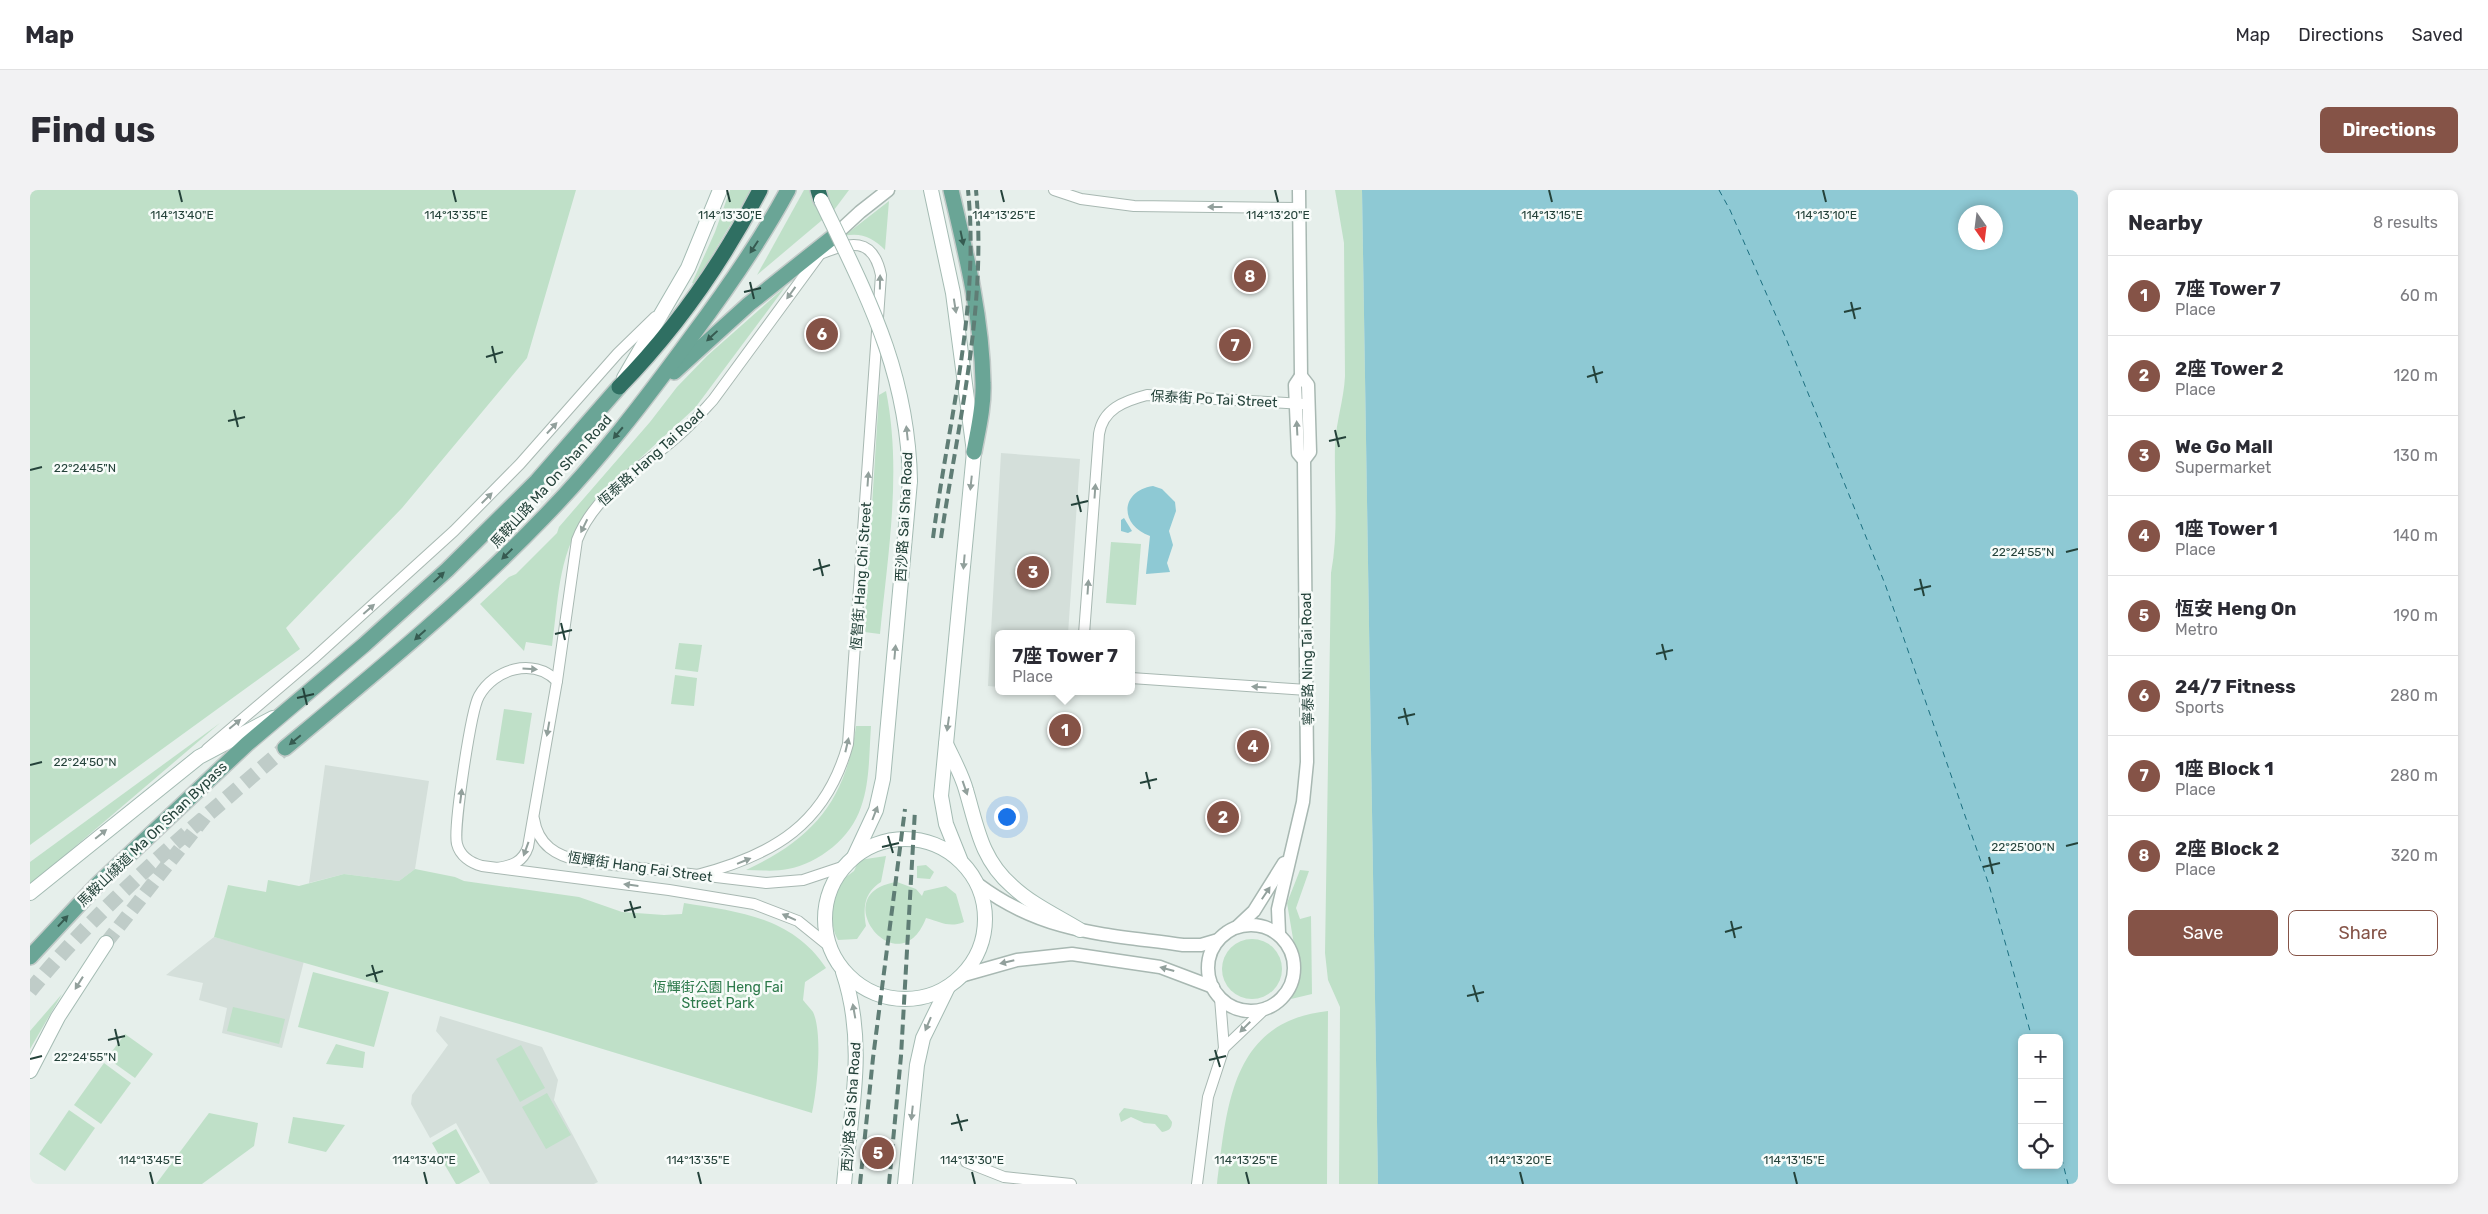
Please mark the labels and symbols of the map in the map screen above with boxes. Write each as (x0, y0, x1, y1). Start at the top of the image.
one-way arrow (1207, 203, 1223, 211)
north arrow (1958, 205, 2003, 250)
text: 114°13'40"E (150, 208, 214, 222)
text: 114°13'35"E (424, 208, 488, 222)
text: 114°13'30"E (698, 208, 762, 222)
text: 114°13'25"E (972, 208, 1036, 222)
text: 114°13'20"E (1246, 208, 1310, 222)
text: 114°13'15"E (1521, 208, 1583, 222)
text: 114°13'10"E (1795, 208, 1857, 222)
one-way arrow (958, 230, 966, 245)
one-way arrow (750, 241, 759, 254)
pin: 8 (1234, 257, 1266, 295)
one-way arrow (876, 273, 884, 289)
one-way arrow (786, 286, 797, 299)
one-way arrow (952, 298, 960, 314)
pin: 6 (806, 315, 838, 353)
pin: 7 (1219, 326, 1251, 364)
one-way arrow (707, 330, 719, 342)
street label: 保泰街 Po Tai Street (1150, 388, 1278, 411)
street label: 恆泰路 Hang Tai Road (595, 405, 708, 510)
street label: 馬鞍山路 Ma On Shan Road (487, 411, 616, 551)
one-way arrow (1293, 420, 1301, 436)
one-way arrow (546, 423, 558, 435)
one-way arrow (903, 424, 911, 440)
one-way arrow (612, 426, 623, 439)
street label: 西沙路 Sai Sha Road (893, 452, 916, 583)
text: 22°24'45"N (54, 461, 116, 475)
one-way arrow (864, 470, 872, 486)
one-way arrow (967, 475, 975, 491)
one-way arrow (1091, 483, 1099, 499)
one-way arrow (481, 492, 493, 504)
street label: 恆智街 Hang Chi Street (848, 501, 875, 651)
one-way arrow (579, 519, 587, 533)
text: 22°24'55"N (1992, 545, 2054, 559)
one-way arrow (502, 548, 514, 560)
pin: 3 (1017, 553, 1049, 591)
one-way arrow (960, 554, 968, 570)
one-way arrow (433, 571, 445, 583)
one-way arrow (1084, 578, 1092, 594)
street label: 寧泰路 Ning Tai Road (1298, 592, 1317, 726)
one-way arrow (362, 604, 375, 615)
one-way arrow (414, 629, 426, 641)
one-way arrow (891, 644, 899, 660)
one-way arrow (522, 665, 538, 673)
one-way arrow (1250, 683, 1266, 691)
pin: 1 (1049, 711, 1081, 749)
one-way arrow (944, 716, 952, 732)
one-way arrow (229, 719, 241, 730)
one-way arrow (544, 721, 552, 737)
pin: 4 (1237, 727, 1269, 765)
one-way arrow (290, 734, 302, 746)
one-way arrow (843, 738, 851, 753)
text: 22°24'50"N (53, 755, 117, 769)
street label: 馬鞍山繞道 Ma On Shan Bypass (74, 758, 231, 910)
one-way arrow (962, 781, 969, 796)
one-way arrow (457, 787, 465, 803)
pin: 2 (1207, 798, 1239, 836)
your location (994, 804, 1020, 830)
one-way arrow (871, 805, 879, 820)
one-way arrow (94, 829, 107, 840)
text: 22°25'00"N (1991, 840, 2055, 854)
one-way arrow (522, 842, 530, 857)
street label: 恆輝街 Hang Fai Street (566, 849, 714, 886)
one-way arrow (736, 857, 751, 865)
one-way arrow (623, 881, 639, 889)
one-way arrow (1261, 887, 1271, 900)
one-way arrow (782, 913, 796, 921)
one-way arrow (57, 915, 69, 927)
one-way arrow (999, 958, 1014, 966)
one-way arrow (1160, 965, 1175, 973)
one-way arrow (74, 977, 84, 990)
park label: 恆輝街公園 Heng Fai Street Park (653, 979, 783, 1012)
one-way arrow (849, 1003, 857, 1019)
one-way arrow (924, 1017, 932, 1032)
one-way arrow (1239, 1021, 1251, 1033)
street label: 西沙路 Sai Sha Road (838, 1041, 865, 1173)
text: 22°24'55"N (54, 1050, 116, 1064)
one-way arrow (908, 1106, 916, 1122)
pin: 5 (862, 1134, 894, 1172)
text: 114°13'45"E (118, 1153, 182, 1167)
text: 114°13'40"E (392, 1153, 456, 1167)
text: 114°13'35"E (666, 1153, 730, 1167)
text: 114°13'30"E (940, 1153, 1004, 1167)
text: 114°13'25"E (1214, 1153, 1278, 1167)
text: 114°13'20"E (1488, 1153, 1552, 1167)
text: 114°13'15"E (1763, 1153, 1825, 1167)

